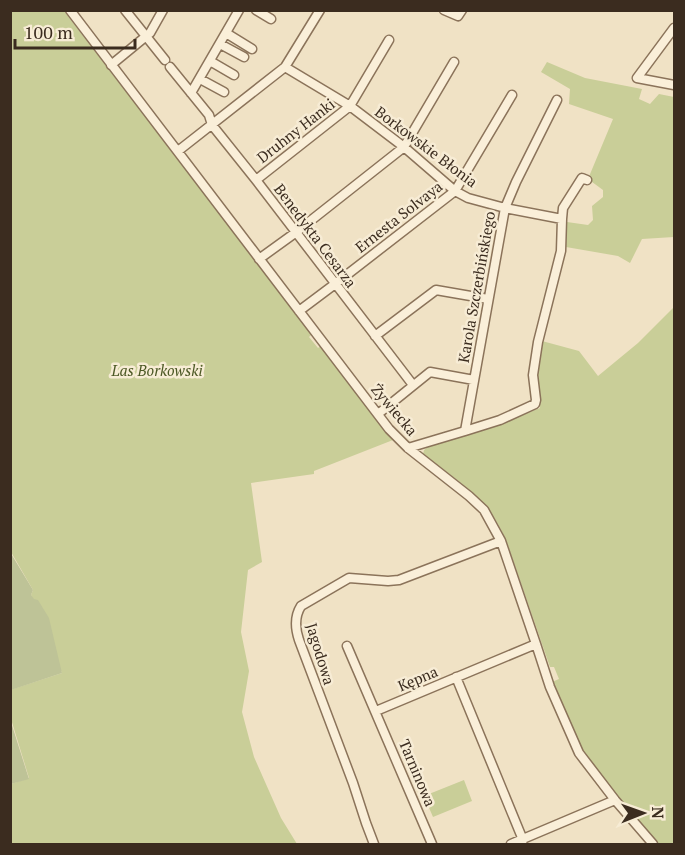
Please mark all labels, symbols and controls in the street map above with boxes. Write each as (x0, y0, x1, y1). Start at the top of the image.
scale bar (15, 12, 135, 50)
text: 100 m (24, 20, 73, 44)
street label: Druhny Hanki (252, 94, 338, 167)
street label: Borkowskie Błonia (371, 101, 482, 192)
street label: Ernesta Solvaya (351, 176, 446, 257)
street label: Benedykta Cesarza (270, 179, 362, 292)
street label: Karola Szczerbińskiego (453, 210, 499, 364)
park label: Las Borkowski (110, 360, 203, 380)
street label: Żywiecka (367, 379, 423, 440)
street label: Jagodowa (302, 620, 340, 688)
street label: Kępna (395, 661, 441, 695)
street label: Tarninowa (395, 736, 441, 810)
north arrow (613, 783, 673, 843)
text: N (647, 806, 669, 819)

